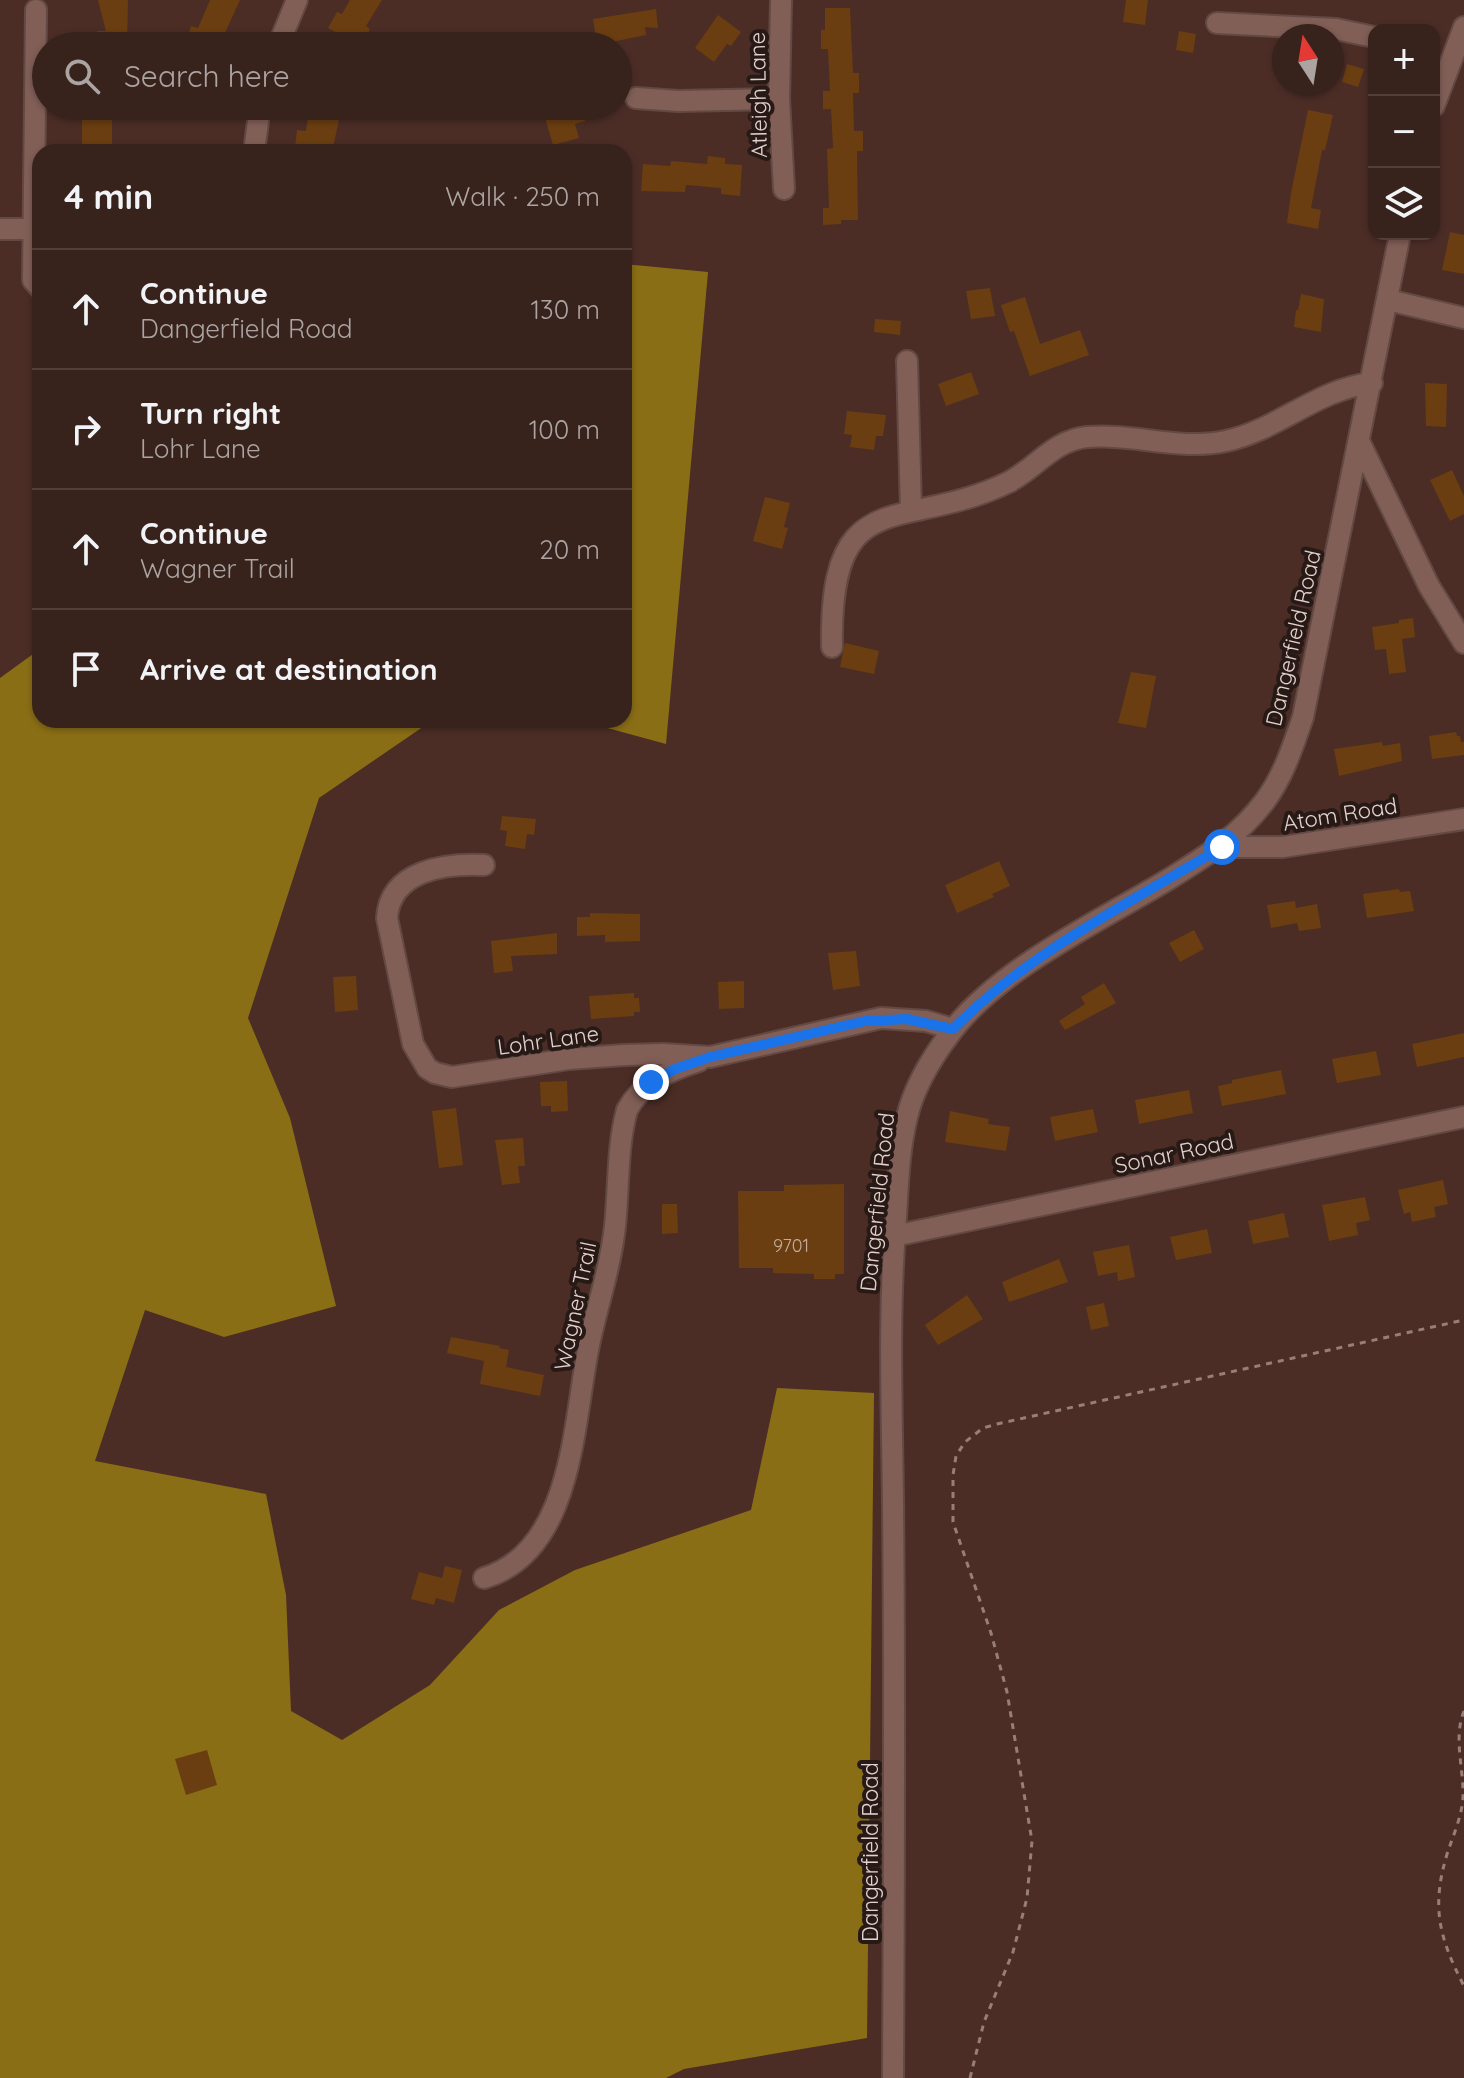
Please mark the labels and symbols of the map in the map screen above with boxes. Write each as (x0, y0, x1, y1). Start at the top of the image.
north arrow (1272, 24, 1344, 96)
street label: Atleigh Lane (743, 32, 773, 158)
street label: Dangerfield Road (1259, 547, 1327, 729)
street label: Atom Road (1281, 791, 1399, 837)
route start (1204, 829, 1240, 865)
street label: Lohr Lane (495, 1019, 601, 1061)
route end (633, 1064, 669, 1100)
street label: Dangerfield Road (854, 1111, 900, 1293)
street label: Sonar Road (1112, 1127, 1236, 1179)
house number: 9701 (773, 1234, 809, 1257)
street label: Wagner Trail (548, 1239, 602, 1373)
street label: Dangerfield Road (856, 1762, 884, 1942)

